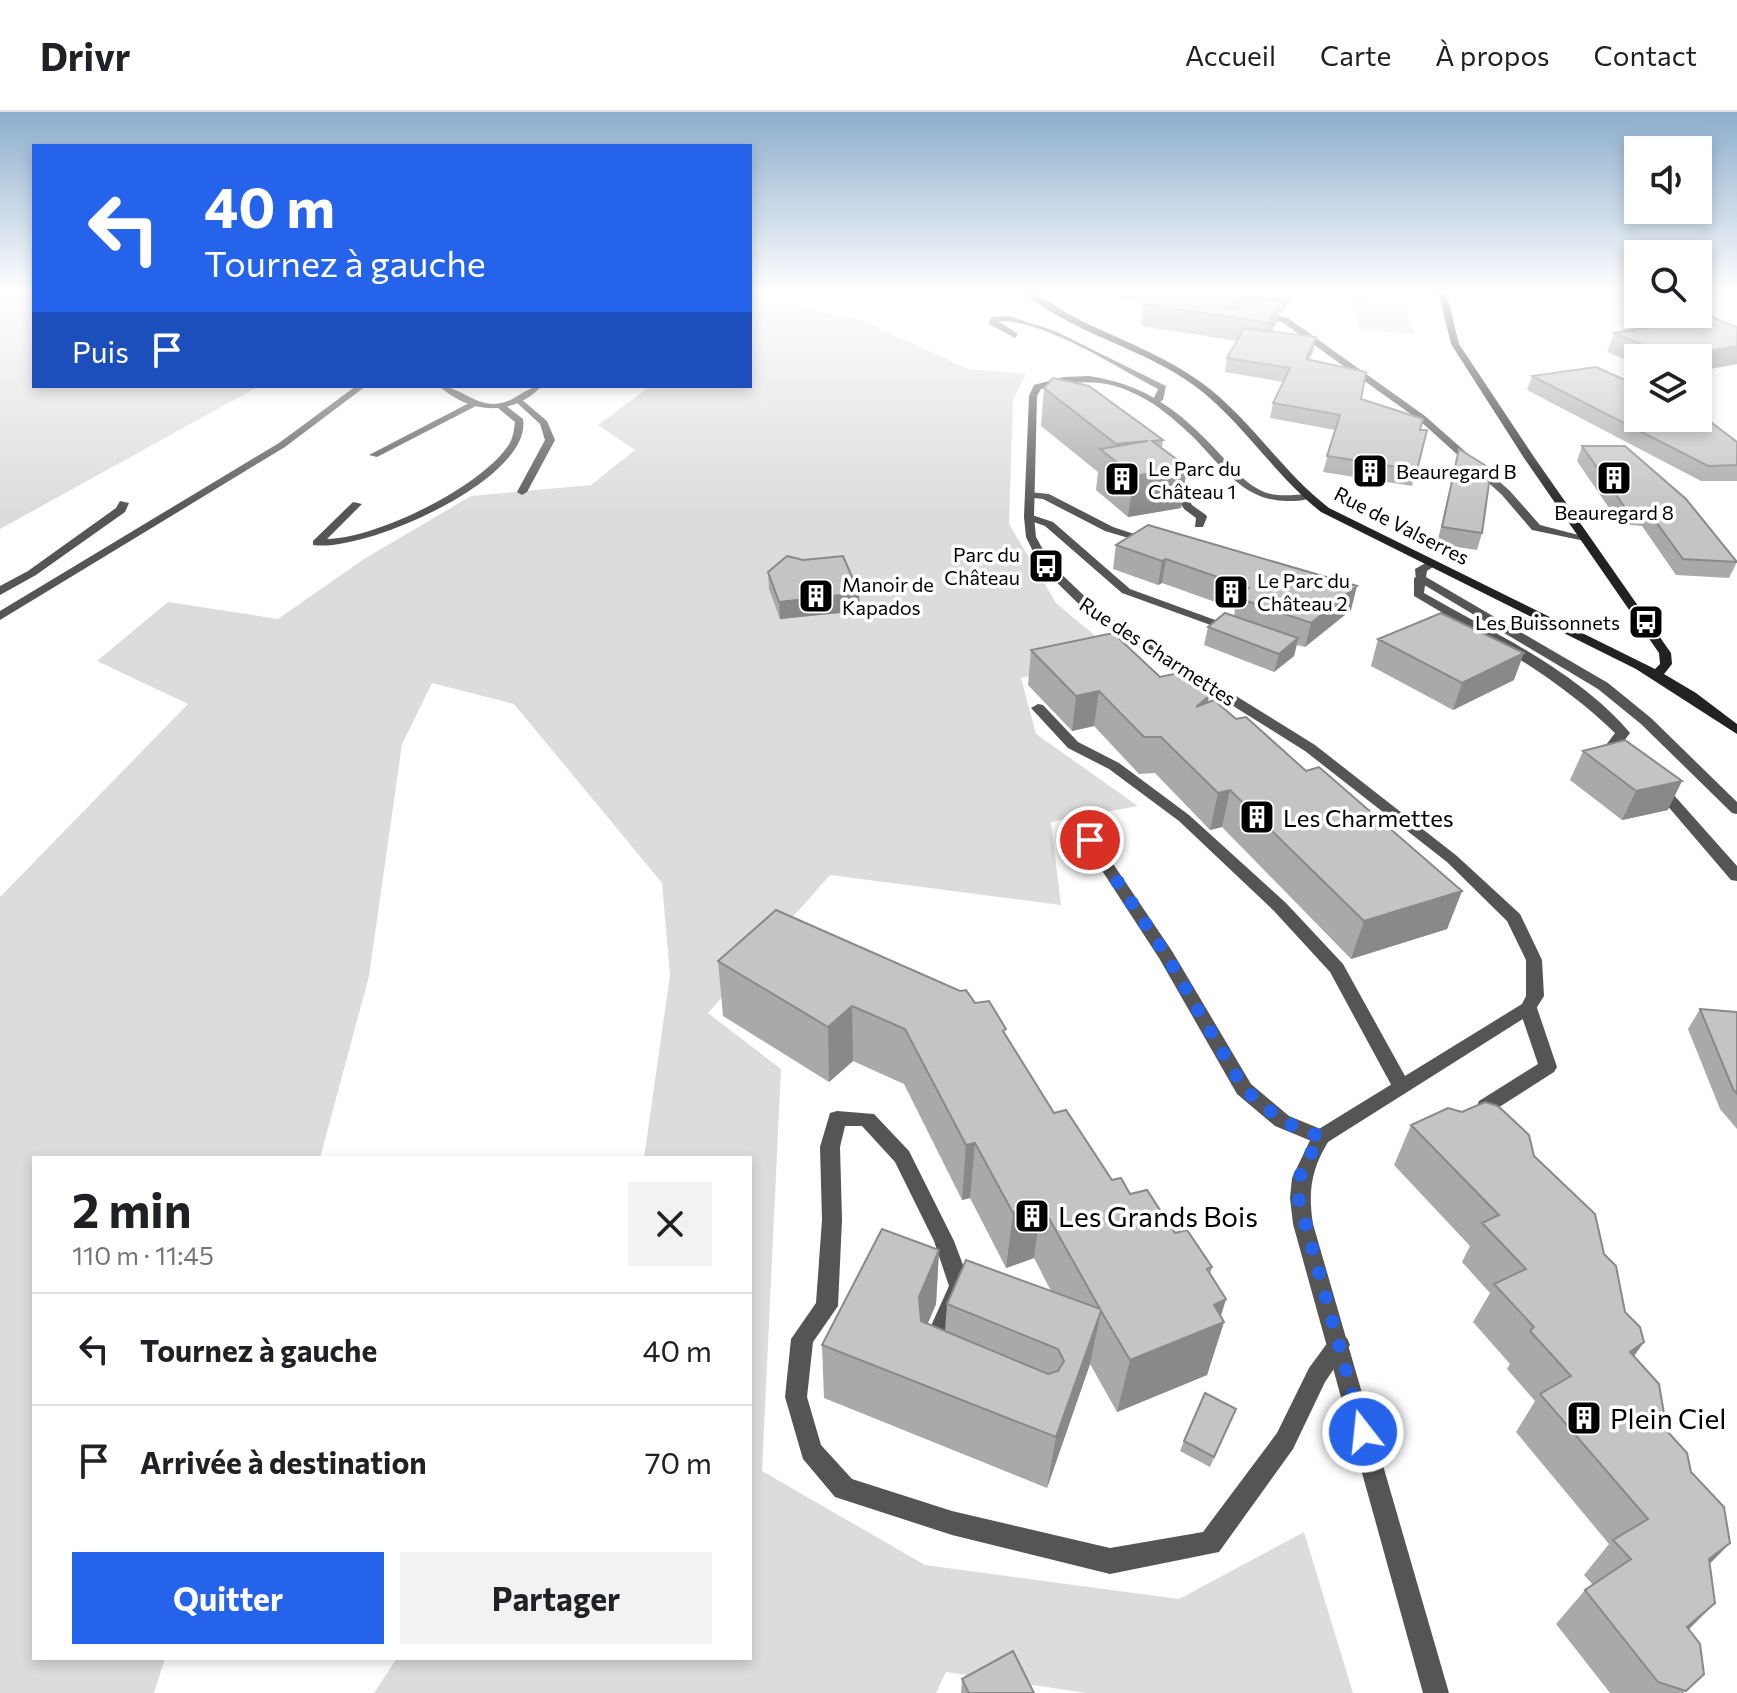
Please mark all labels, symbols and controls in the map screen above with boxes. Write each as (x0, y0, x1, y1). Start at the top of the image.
text: Drivr (40, 32, 130, 79)
text: Accueil (1185, 38, 1276, 72)
text: Carte (1320, 38, 1391, 72)
text: À propos (1435, 38, 1550, 72)
text: Contact (1594, 38, 1697, 72)
map controls (1624, 136, 1712, 432)
button: sound (1624, 136, 1712, 224)
text: 40 m (204, 171, 335, 240)
icon: left (72, 176, 176, 280)
text: Tournez à gauche (204, 240, 486, 284)
button: search (1624, 240, 1712, 328)
icon: arrive (145, 328, 189, 372)
text: Puis (72, 332, 129, 369)
button: layers (1624, 344, 1712, 432)
building icon: Beauregard B (1351, 452, 1389, 490)
place label: Le Parc du Château 1 (1148, 456, 1241, 503)
place label: Beauregard B (1396, 459, 1516, 483)
building icon: Beauregard 8 (1595, 459, 1633, 497)
building icon: Le Parc du Château 1 (1103, 460, 1141, 498)
street label: Rue de Valserres (1331, 481, 1473, 569)
place label: Beauregard 8 (1554, 500, 1674, 524)
place label: Parc du Château (944, 542, 1020, 589)
bus stop icon: Parc du Château (1027, 547, 1065, 585)
place label: Le Parc du Château 2 (1257, 568, 1350, 615)
place label: Manoir de Kapados (842, 572, 934, 619)
building icon: Le Parc du Château 2 (1212, 573, 1250, 611)
building icon: Manoir de Kapados (797, 577, 835, 615)
street label: Rue des Charmettes (1075, 592, 1241, 710)
bus stop icon: Les Buissonnets (1627, 603, 1665, 641)
place label: Les Buissonnets (1475, 610, 1620, 634)
building icon: Les Charmettes (1238, 798, 1276, 836)
place label: Les Charmettes (1283, 803, 1454, 832)
pin (1056, 806, 1124, 874)
icon: arrive (1068, 818, 1112, 862)
text: 2 min (72, 1179, 192, 1238)
button: close (628, 1182, 712, 1266)
building icon: Les Grands Bois (1013, 1197, 1051, 1235)
place label: Les Grands Bois (1058, 1199, 1258, 1233)
text: 110 m · 11:45 (72, 1239, 214, 1270)
icon: left (72, 1327, 116, 1371)
text: Tournez à gauche (140, 1331, 377, 1368)
text: 40 m (643, 1331, 712, 1368)
position arrow (1321, 1390, 1405, 1474)
building icon: Plein Ciel (1565, 1399, 1603, 1437)
place label: Plein Ciel (1610, 1401, 1726, 1435)
icon: arrive (72, 1439, 116, 1483)
text: Arrivée à destination (140, 1443, 427, 1480)
text: 70 m (645, 1443, 712, 1480)
button: Quitter (72, 1552, 384, 1644)
button: Partager (400, 1552, 712, 1644)

